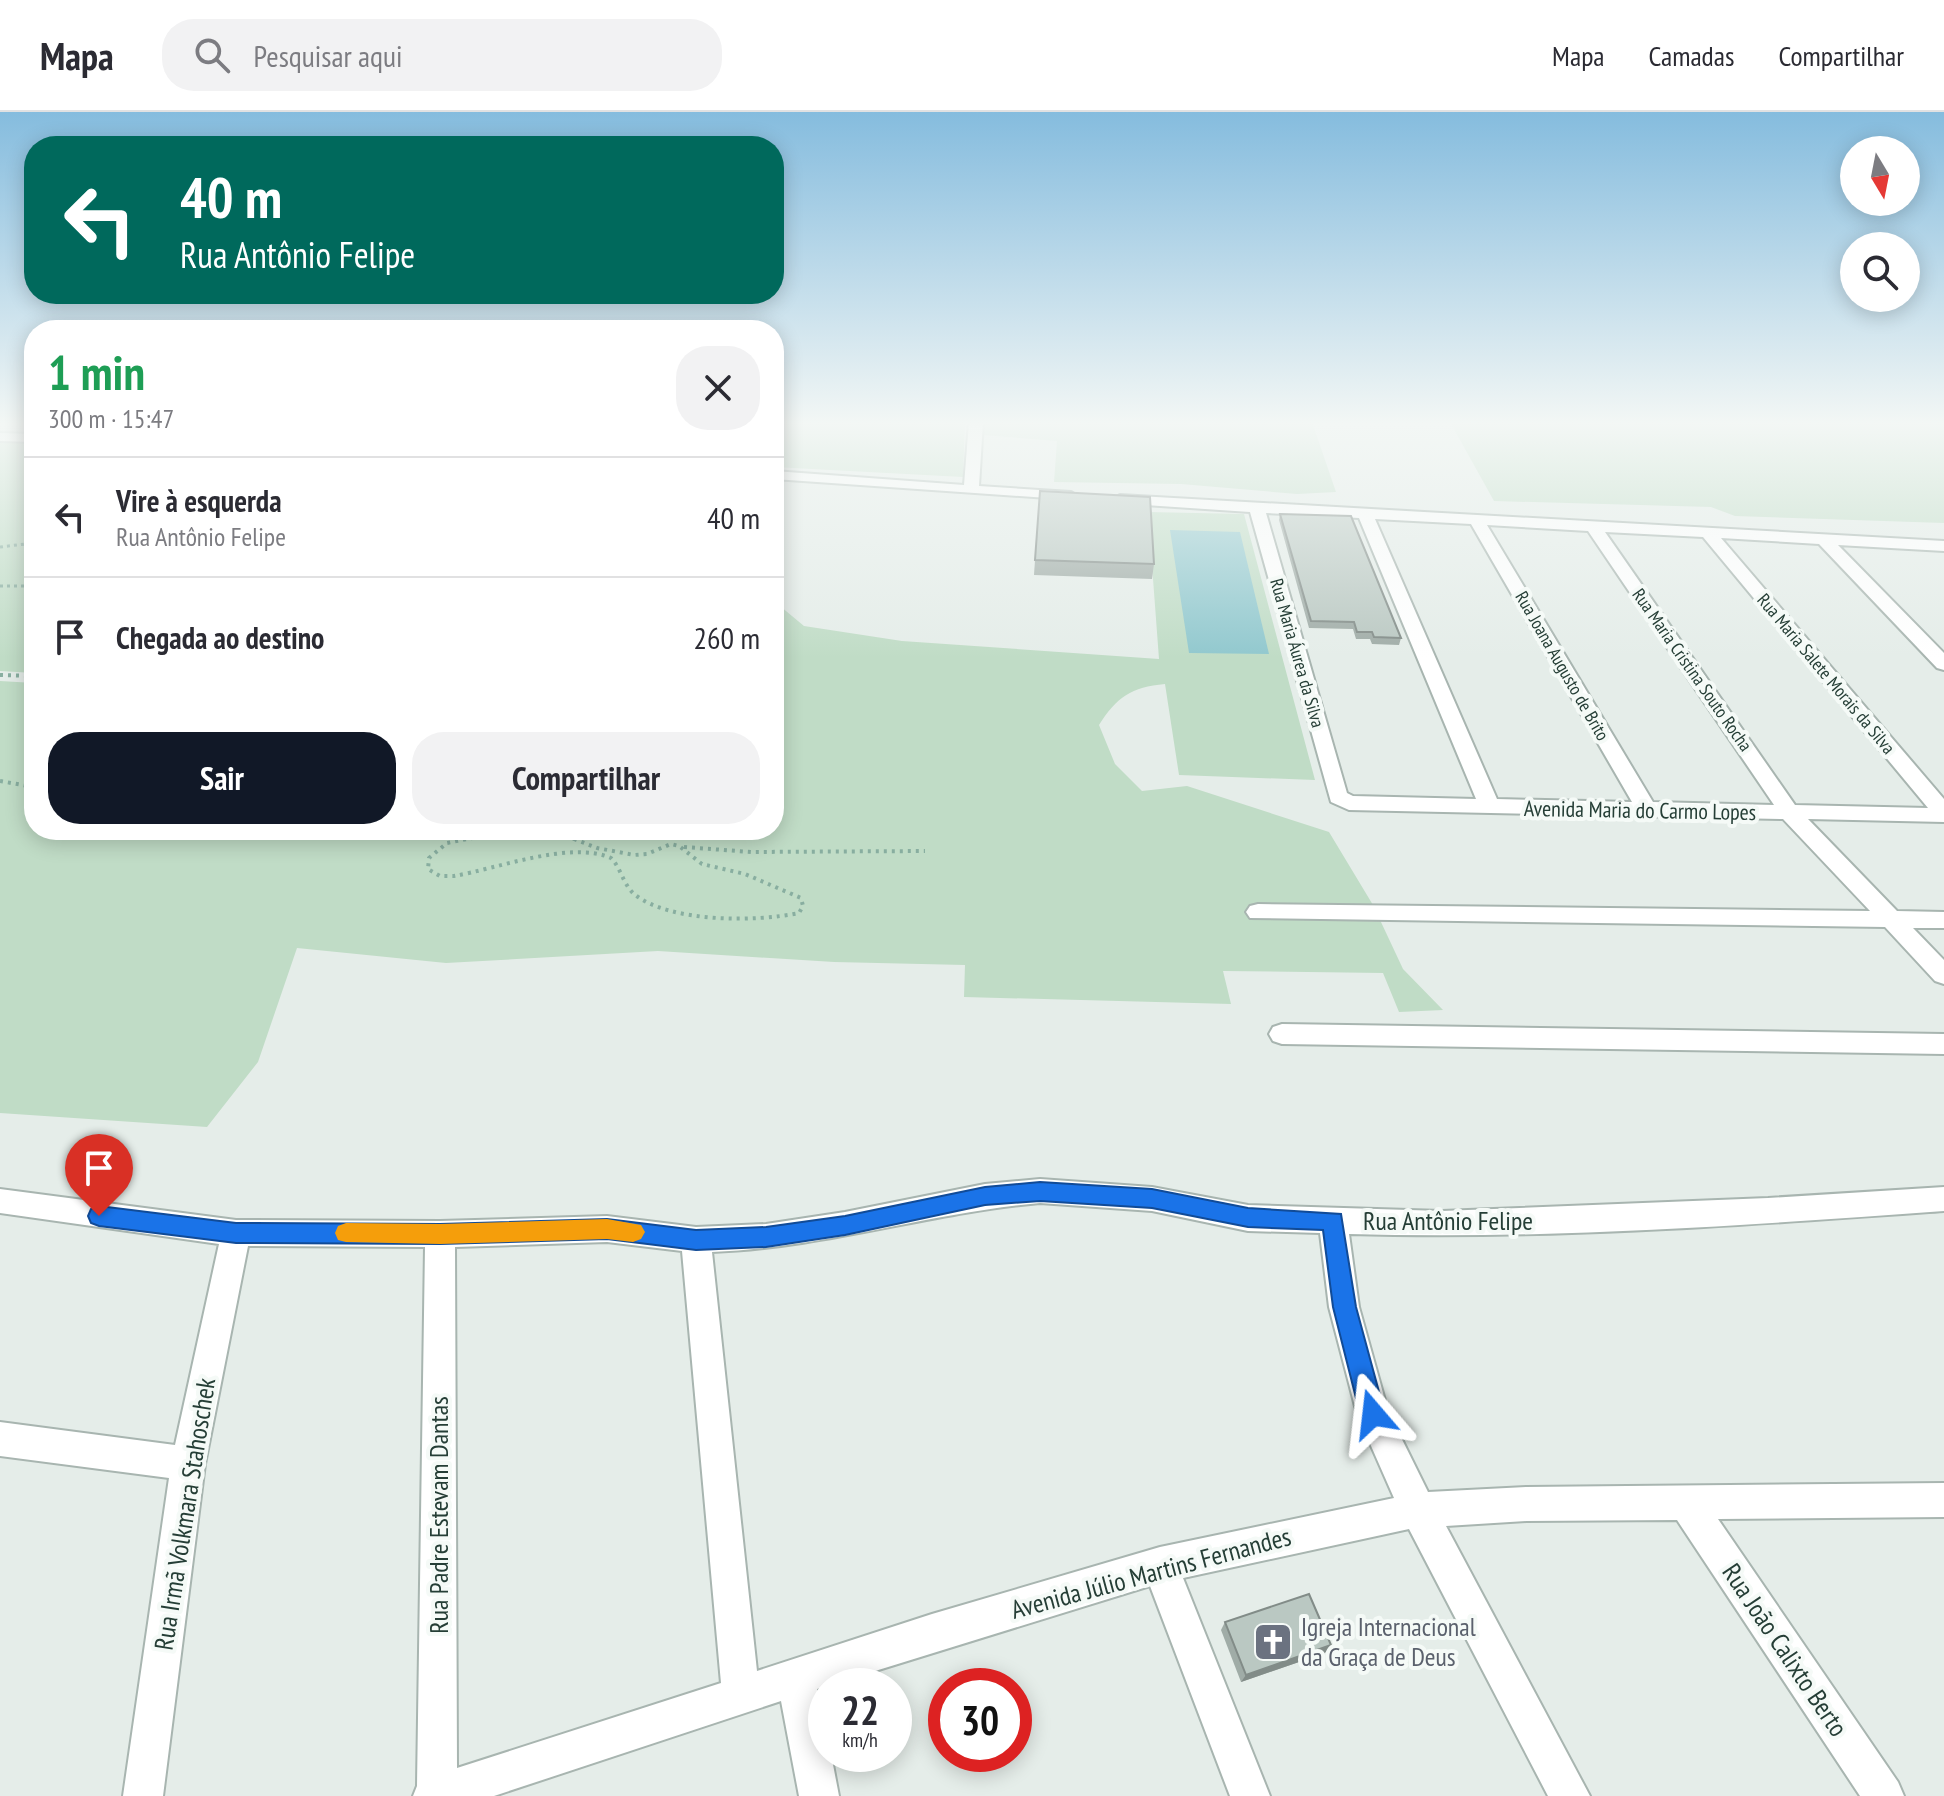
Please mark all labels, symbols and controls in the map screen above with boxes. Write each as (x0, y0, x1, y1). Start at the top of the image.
search box (162, 19, 722, 91)
text: Mapa (40, 31, 114, 80)
icon: search (190, 33, 234, 77)
text: Pesquisar aqui (254, 36, 403, 75)
text: Mapa (1552, 37, 1605, 74)
text: Camadas (1649, 37, 1734, 74)
text: Compartilhar (1778, 37, 1904, 74)
north arrow (1840, 136, 1920, 216)
map controls (1840, 136, 1920, 312)
text: 40 m (180, 161, 282, 233)
icon: left (48, 168, 152, 272)
text: Rua Antônio Felipe (180, 231, 415, 278)
button: search (1840, 232, 1920, 312)
text: 1 min (48, 341, 145, 403)
button: close (676, 346, 760, 430)
text: 300 m · 15:47 (48, 402, 174, 435)
text: Vire à esquerda (116, 481, 282, 520)
icon: left (48, 495, 92, 539)
text: 40 m (707, 498, 760, 537)
text: Rua Antônio Felipe (116, 520, 286, 553)
street label: Rua Maria Áurea da Silva (1265, 576, 1330, 730)
street label: Rua Maria Cristina Souto Rocha (1627, 584, 1757, 756)
street label: Rua Joana Augusto de Brito (1510, 587, 1615, 745)
street label: Rua Maria Salete Morais da Silva (1752, 589, 1900, 759)
icon: arrive (48, 615, 92, 659)
text: Chegada ao destino (116, 618, 324, 657)
text: 260 m (694, 618, 760, 657)
button: Sair (48, 732, 396, 824)
button: Compartilhar (412, 732, 760, 824)
street label: Avenida Maria do Carmo Lopes (1524, 794, 1756, 826)
pin (65, 1134, 133, 1216)
icon: arrive (77, 1146, 121, 1190)
street label: Rua Antônio Felipe (1363, 1204, 1533, 1237)
position arrow (1331, 1372, 1415, 1456)
street label: Rua Irmã Volkmara Stahoschek (147, 1375, 222, 1652)
street label: Rua Padre Estevam Dantas (422, 1396, 455, 1634)
street label: Avenida Júlio Martins Fernandes (1007, 1519, 1294, 1626)
street label: Rua João Calixto Berto (1715, 1557, 1855, 1742)
place label: Igreja Internacional da Graça de Deus (1301, 1610, 1476, 1673)
church icon: Igreja Internacional da Graça de Deus (1252, 1621, 1294, 1663)
speed limit sign: 30 (928, 1668, 1032, 1772)
text: 22 (841, 1684, 879, 1736)
text: km/h (842, 1727, 878, 1753)

